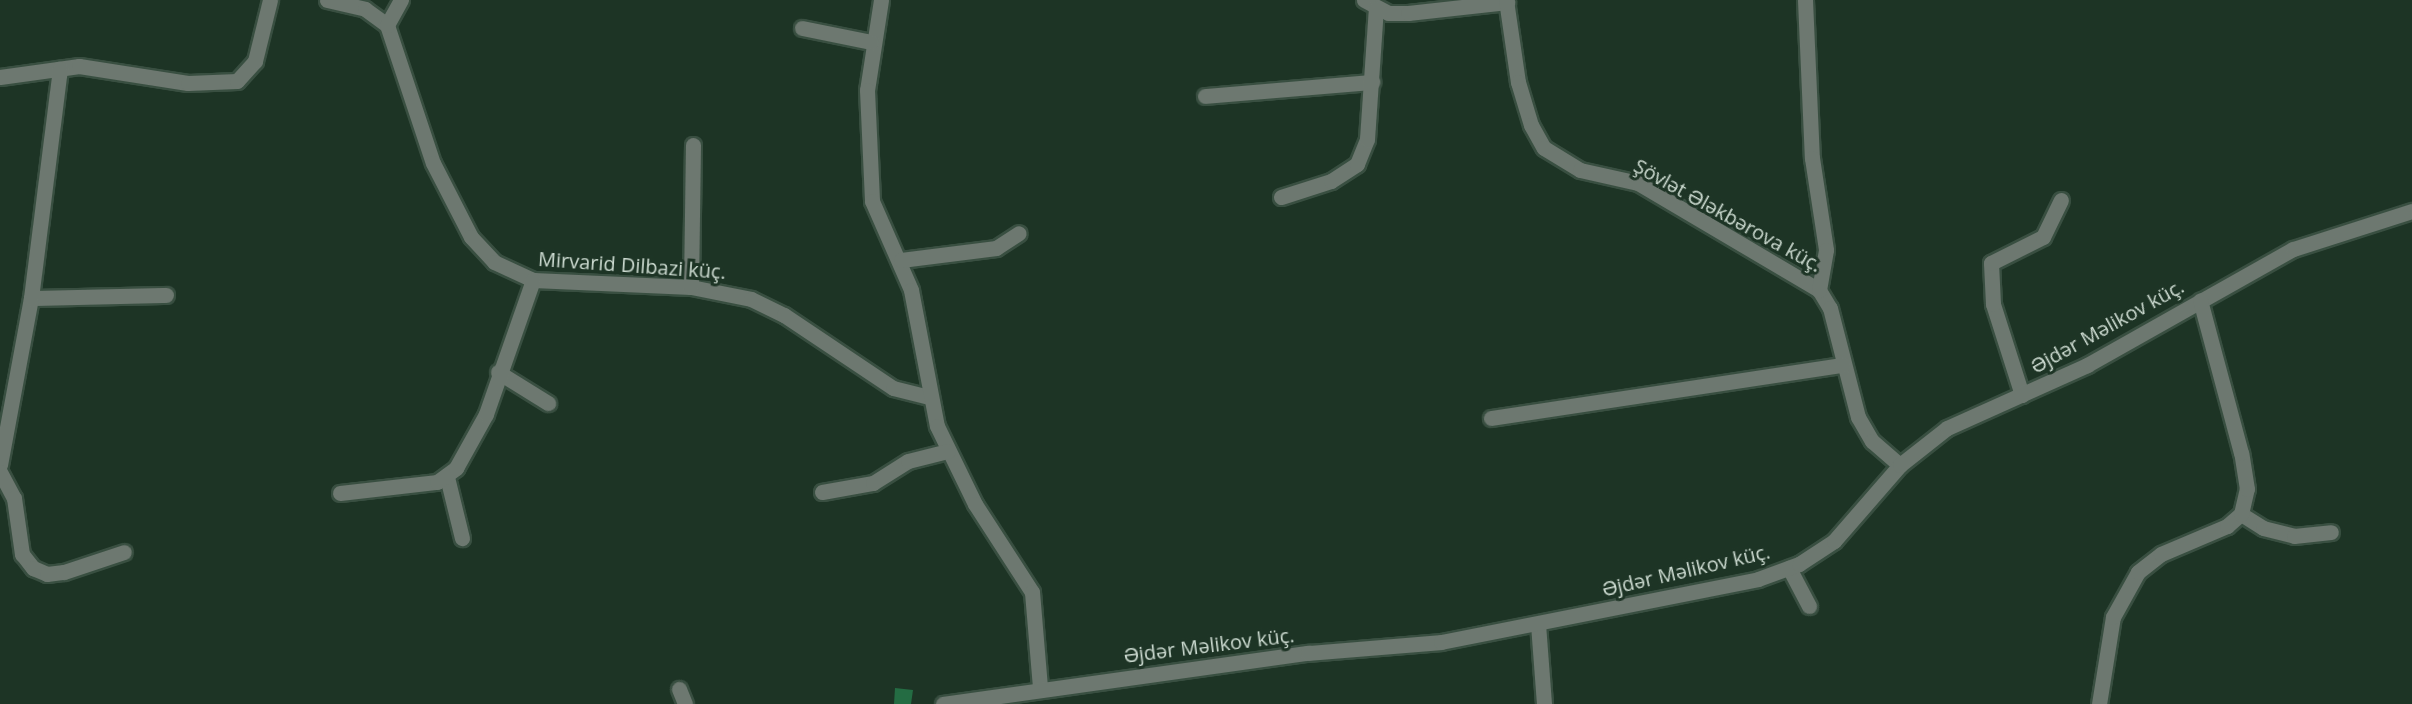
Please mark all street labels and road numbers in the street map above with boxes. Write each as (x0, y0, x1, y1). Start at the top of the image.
street label: Şövlət Ələkbərova küç. (1630, 153, 1826, 277)
street label: Mirvarid Dilbazi küç. (537, 246, 727, 284)
street label: Əjdər Məlikov küç. (2026, 274, 2188, 378)
street label: Əjdər Məlikov küç. (1600, 539, 1772, 601)
street label: Əjdər Məlikov küç. (1122, 623, 1296, 667)

